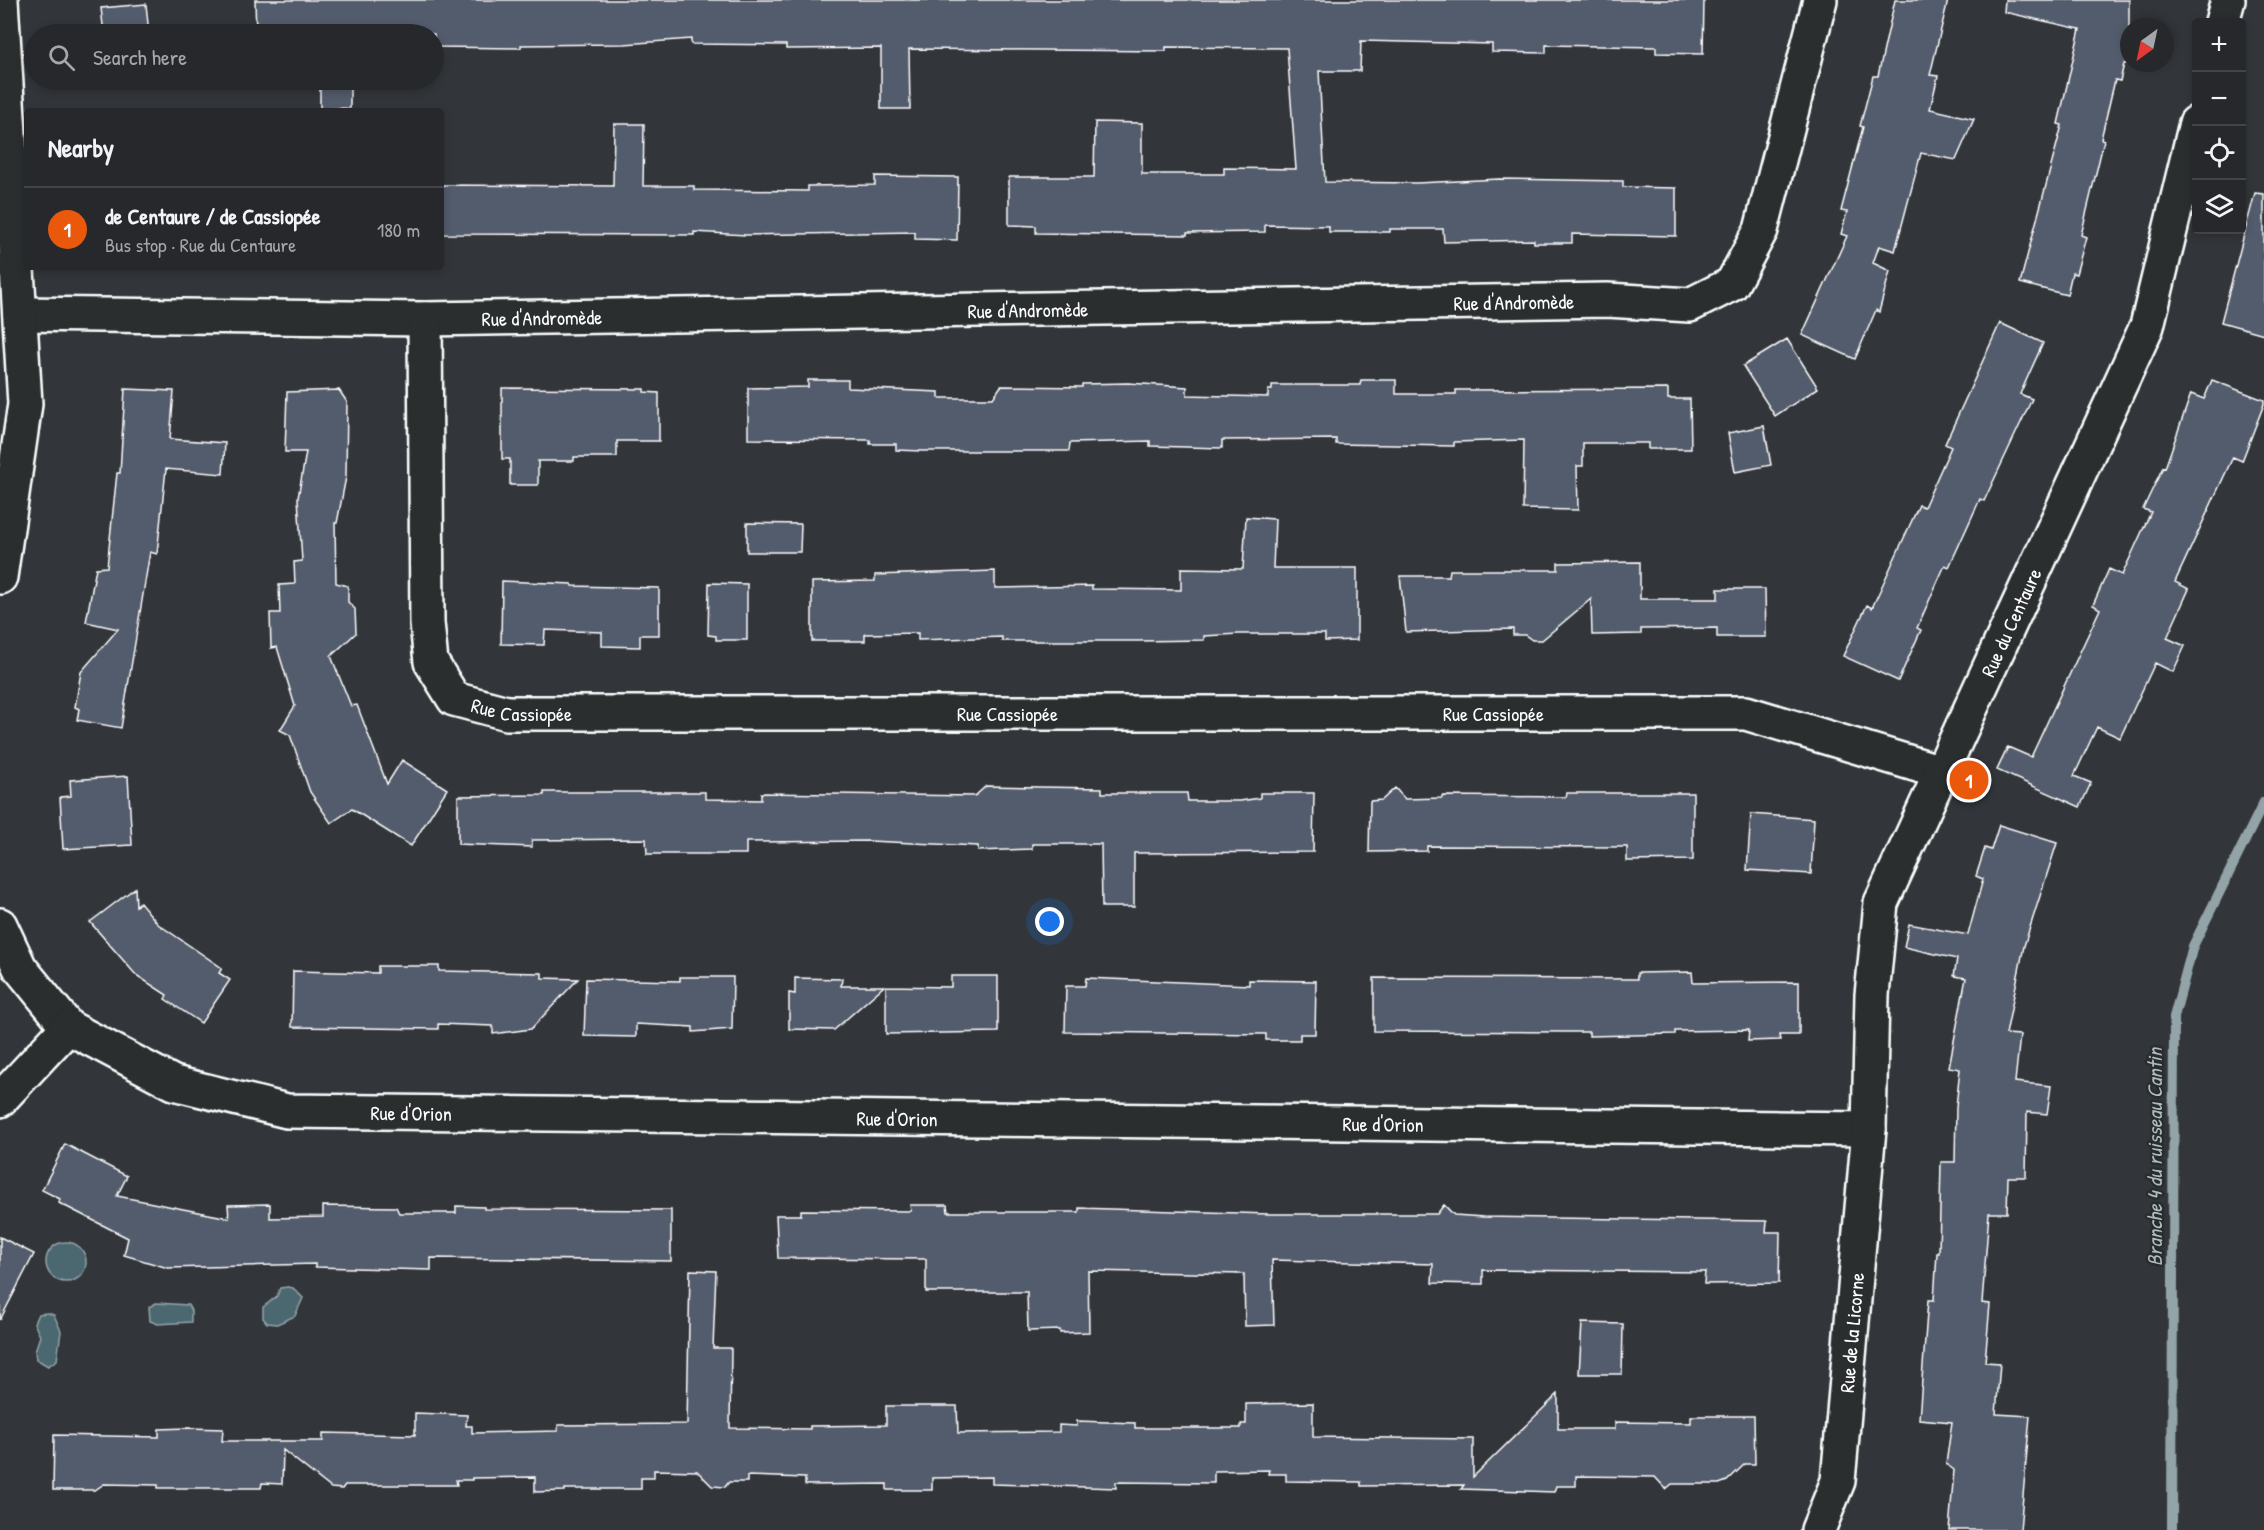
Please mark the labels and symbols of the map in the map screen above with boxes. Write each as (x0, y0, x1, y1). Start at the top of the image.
north arrow (2120, 18, 2174, 72)
street label: Rue d'Andromède (1453, 287, 1574, 316)
street label: Rue d'Andromède (967, 295, 1088, 324)
street label: Rue d'Andromède (481, 303, 602, 332)
street label: Rue du Centaure (1974, 564, 2047, 681)
street label: Rue Cassiopée (469, 691, 572, 727)
street label: Rue Cassiopée (957, 700, 1058, 727)
street label: Rue Cassiopée (1443, 700, 1544, 727)
pin: 1 (1950, 758, 1988, 802)
your location (1035, 907, 1064, 936)
water label: Branche 4 du ruisseau Cantin (2140, 1046, 2169, 1266)
street label: Rue d'Orion (370, 1098, 452, 1126)
street label: Rue d'Orion (856, 1104, 938, 1132)
street label: Rue d'Orion (1342, 1110, 1424, 1137)
street label: Rue de la Licorne (1832, 1271, 1870, 1394)

